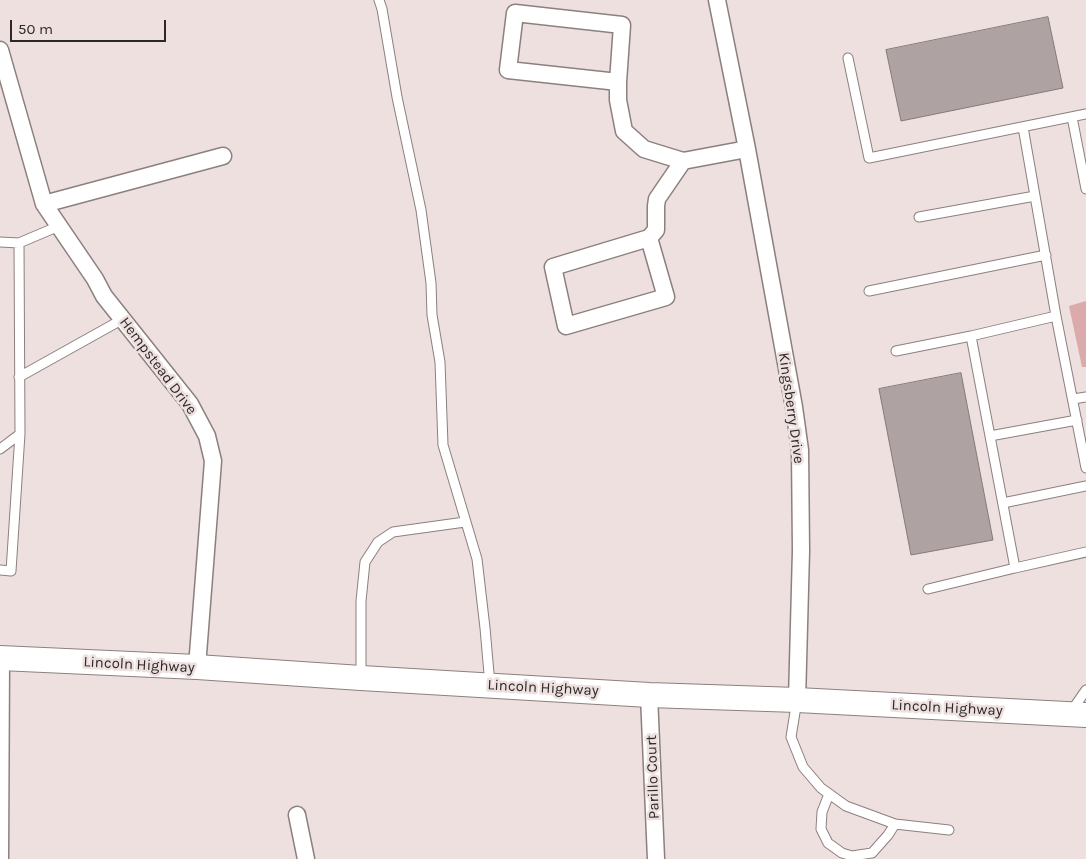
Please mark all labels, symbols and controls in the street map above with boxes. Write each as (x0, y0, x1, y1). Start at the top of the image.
scale bar (12, 10, 169, 42)
text: 50 m (18, 20, 53, 38)
street label: Hempstead Drive (115, 314, 201, 418)
street label: Kingsberry Drive (774, 351, 808, 465)
street label: Lincoln Highway (83, 653, 195, 677)
street label: Lincoln Highway (487, 676, 599, 700)
street label: Lincoln Highway (891, 696, 1003, 720)
street label: Parillo Court (643, 735, 663, 819)

